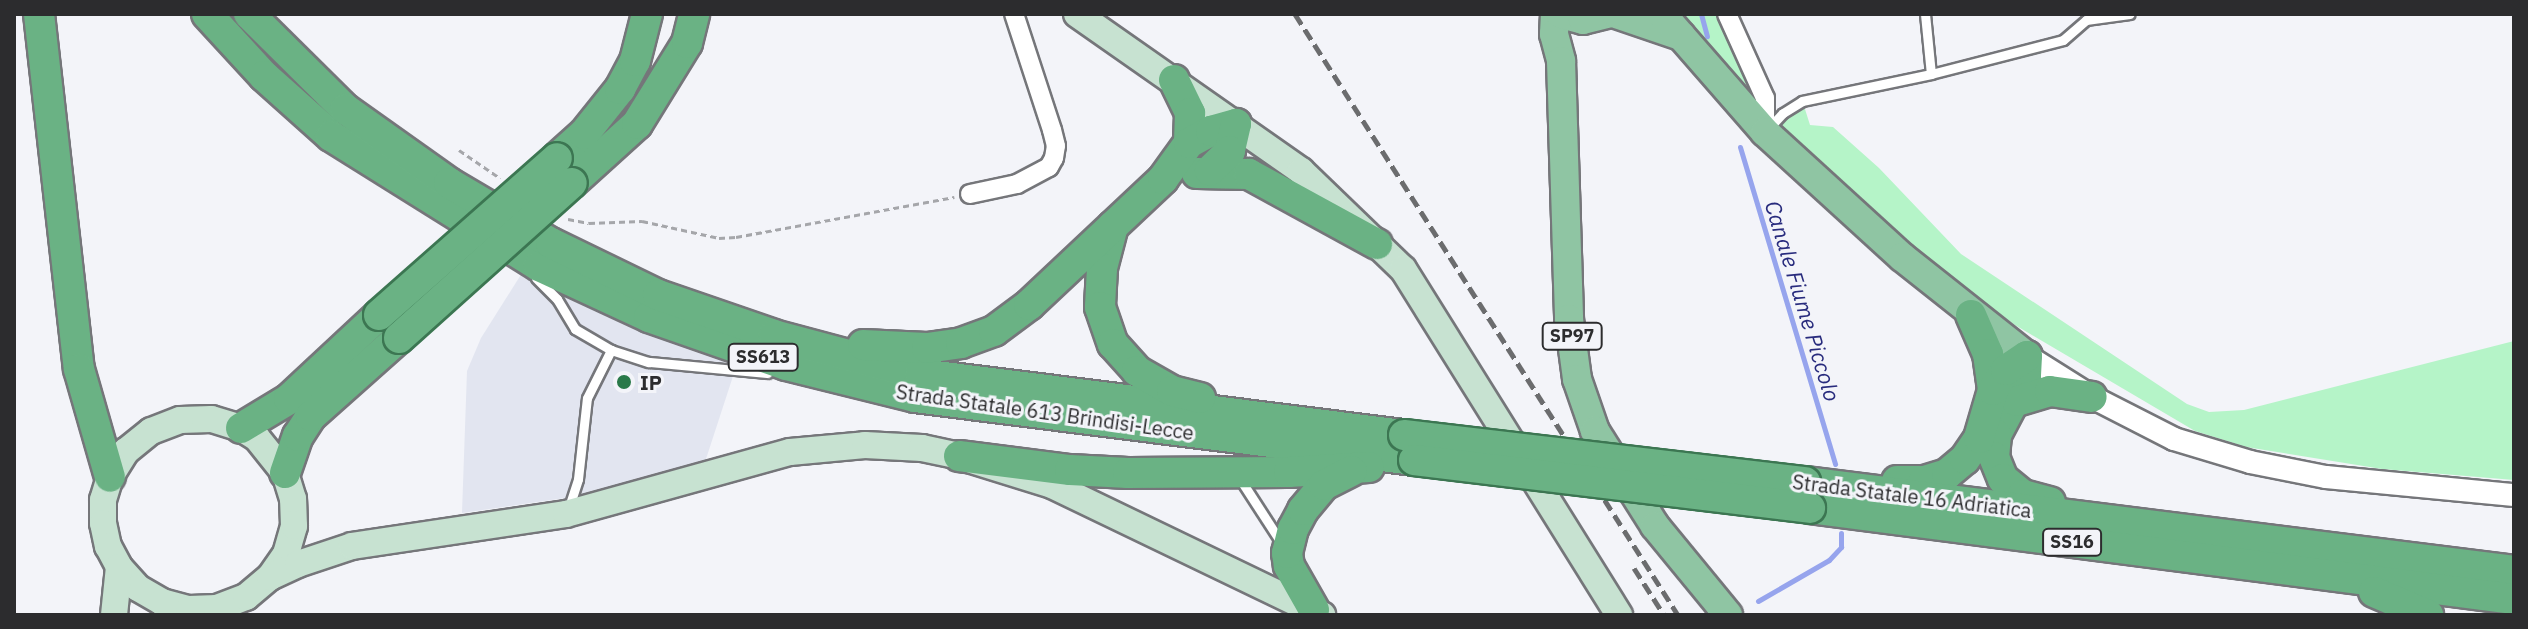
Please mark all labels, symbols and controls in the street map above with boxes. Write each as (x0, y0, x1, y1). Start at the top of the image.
water label: Canale Fiume Piccolo (1760, 197, 1846, 405)
road number: SP97 (1540, 322, 1604, 350)
road number: SS613 (727, 343, 799, 371)
place label: IP (640, 370, 662, 394)
marker: IP (615, 373, 633, 391)
street label: Strada Statale 613 Brindisi-Lecce (895, 379, 1195, 445)
street label: Strada Statale 16 Adriatica (1791, 469, 2033, 523)
road number: SS16 (2042, 528, 2102, 556)

